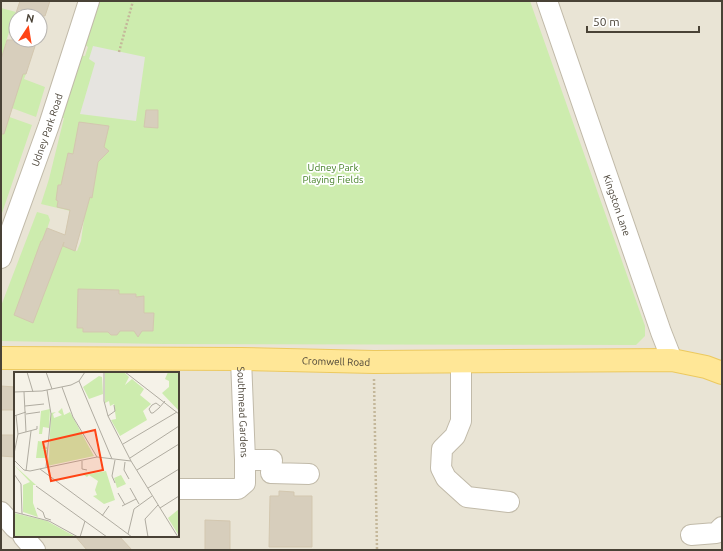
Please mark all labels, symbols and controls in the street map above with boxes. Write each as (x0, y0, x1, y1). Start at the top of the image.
north arrow (8, 8, 48, 48)
scale bar (587, 8, 699, 34)
text: N (25, 11, 35, 25)
text: 50 m (593, 15, 620, 28)
street label: Udney Park Road (29, 92, 64, 168)
park label: Udney Park Playing Fields (303, 162, 363, 185)
street label: Kingston Lane (602, 173, 633, 237)
street label: Cromwell Road (302, 355, 370, 367)
street label: Southmead Gardens (236, 366, 250, 458)
inset map (14, 372, 179, 537)

